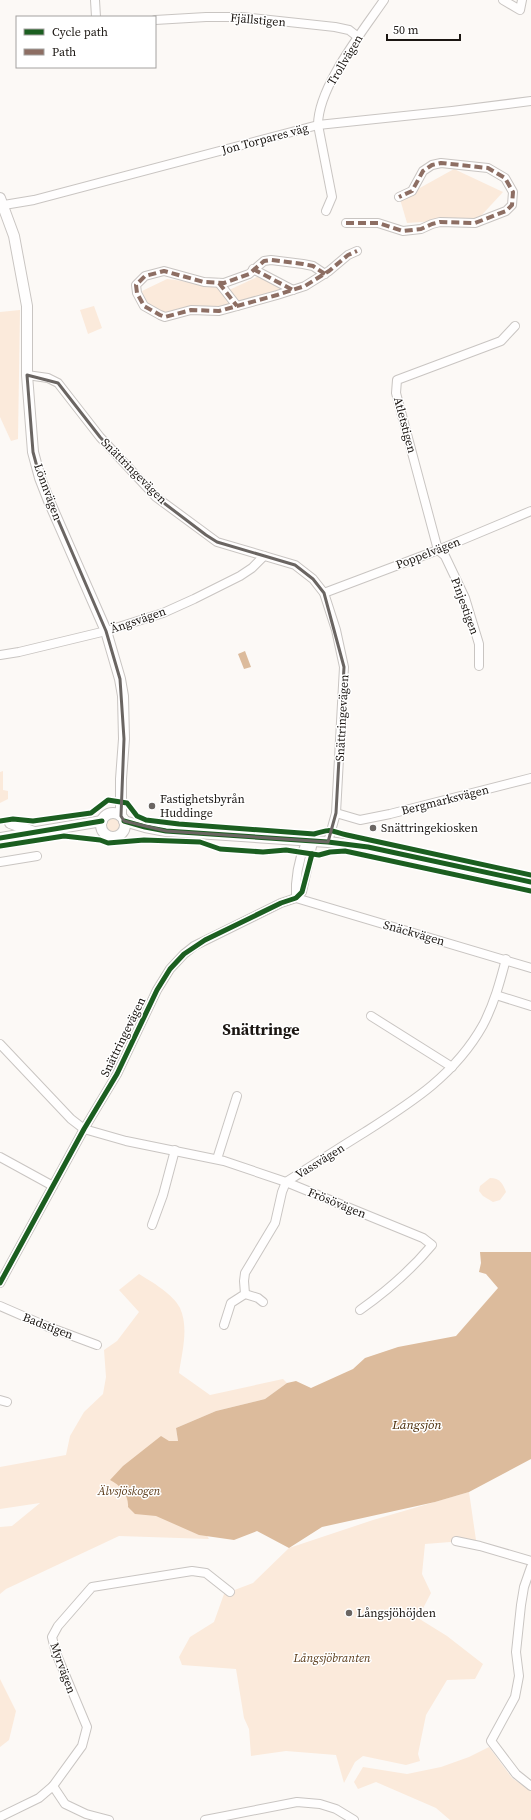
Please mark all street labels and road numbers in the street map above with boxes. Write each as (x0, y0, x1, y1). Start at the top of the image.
street label: Fjällstigen (230, 10, 286, 30)
street label: Trollvägen (324, 32, 366, 88)
street label: Jon Torpares väg (219, 120, 310, 158)
street label: Atletstigen (390, 395, 420, 455)
street label: Snättringevägen (98, 435, 170, 507)
street label: Lönnvägen (30, 461, 66, 523)
street label: Poppelvägen (393, 533, 463, 573)
street label: Pinjestigen (447, 575, 483, 637)
street label: Ängsvägen (108, 603, 168, 637)
street label: Snättringevägen (332, 674, 352, 762)
street label: Bergmarksvägen (400, 781, 490, 819)
street label: Snäckvägen (381, 917, 447, 949)
street label: Snättringevägen (97, 994, 149, 1080)
street label: Vassvägen (292, 1140, 348, 1182)
street label: Frösövägen (306, 1184, 368, 1222)
street label: Badstigen (21, 1309, 75, 1343)
street label: Myrvägen (46, 1640, 80, 1696)

